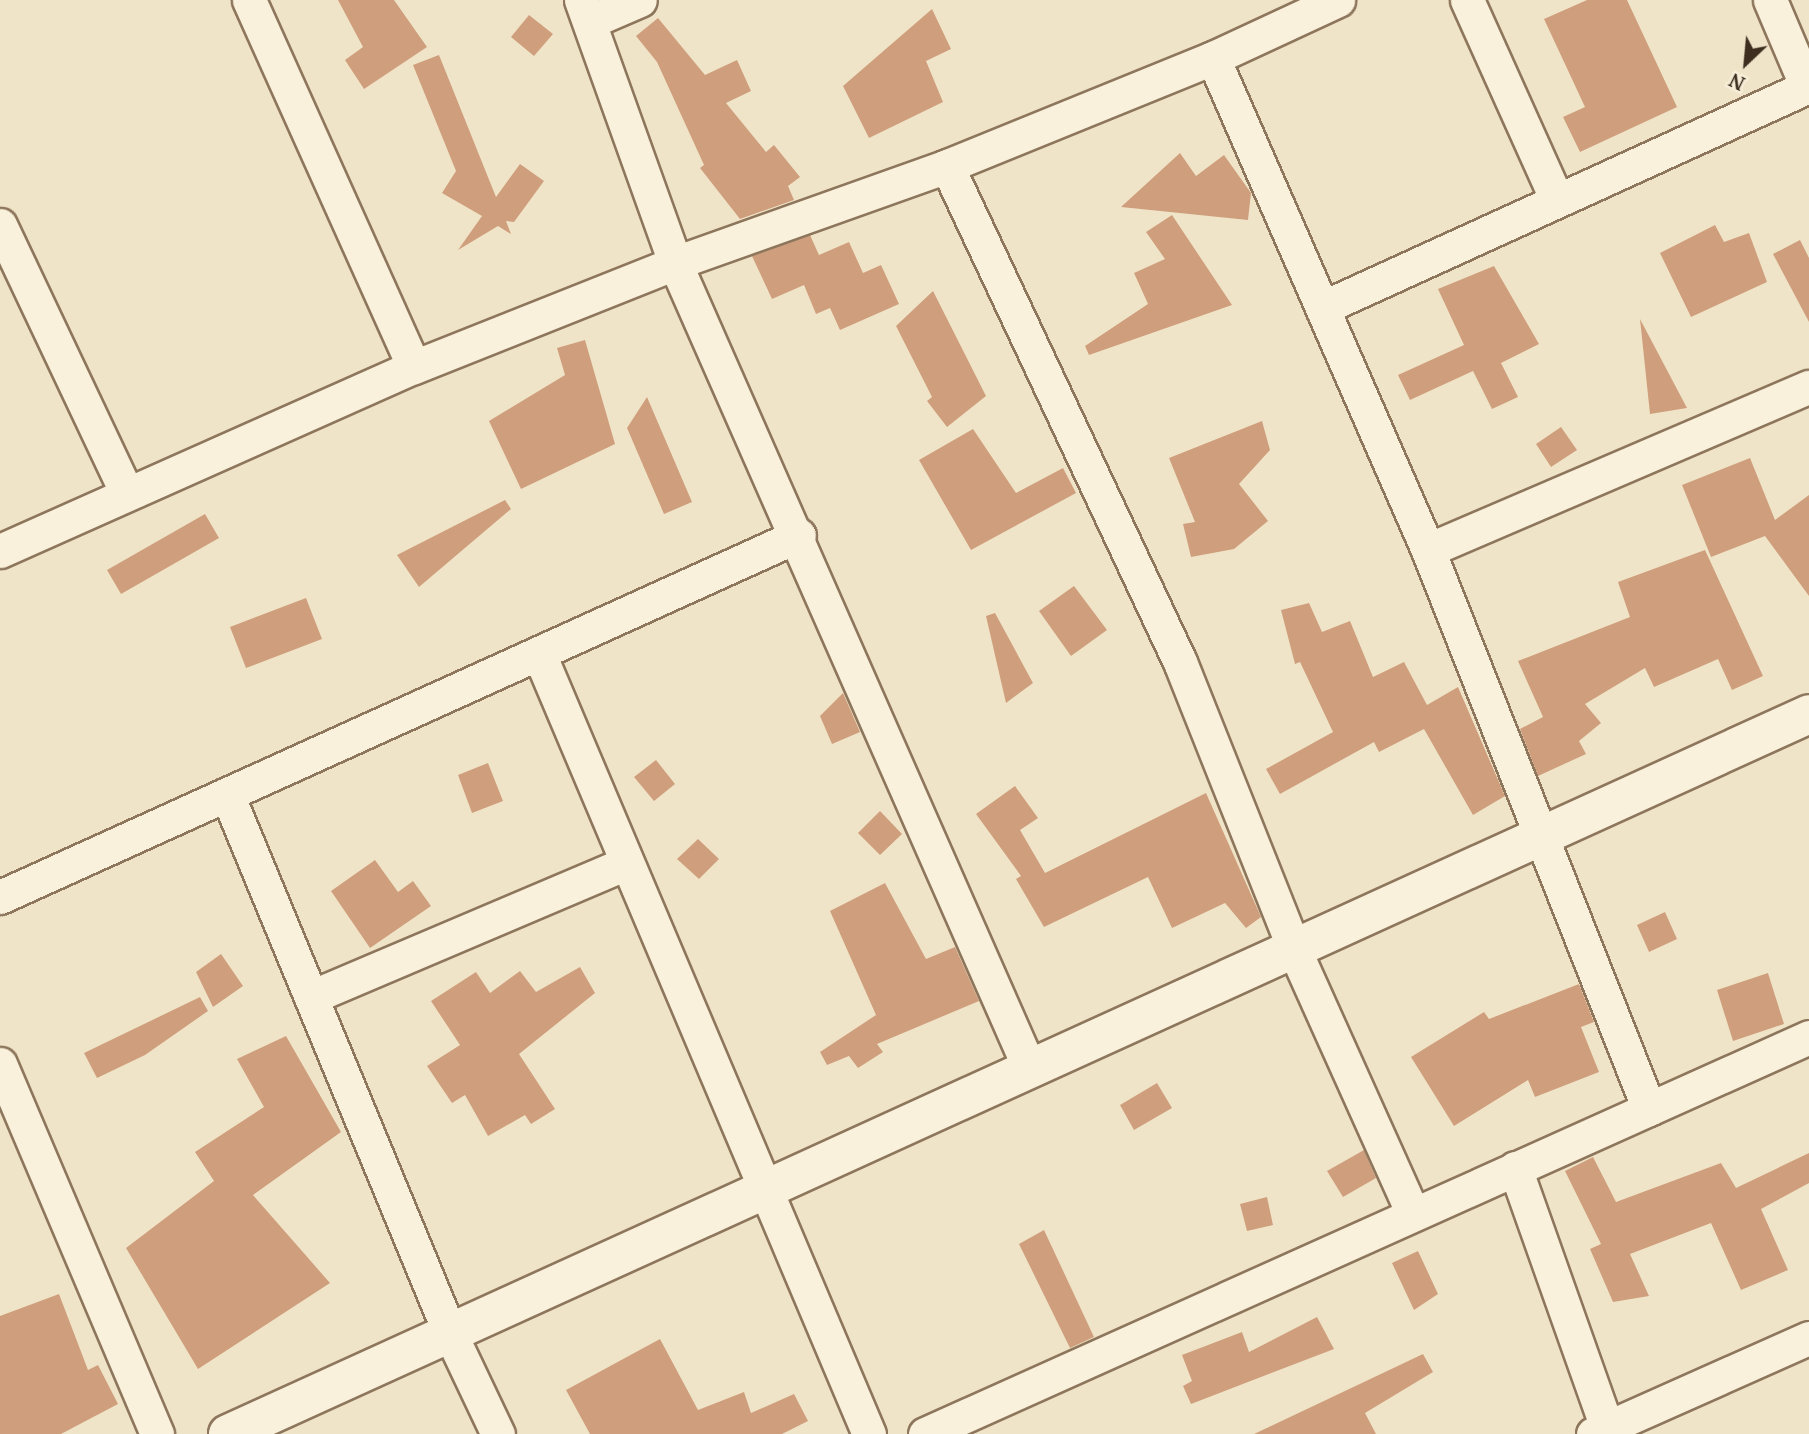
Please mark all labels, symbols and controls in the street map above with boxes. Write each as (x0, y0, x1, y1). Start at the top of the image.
north arrow (1711, 28, 1781, 98)
text: N (1725, 68, 1749, 97)

